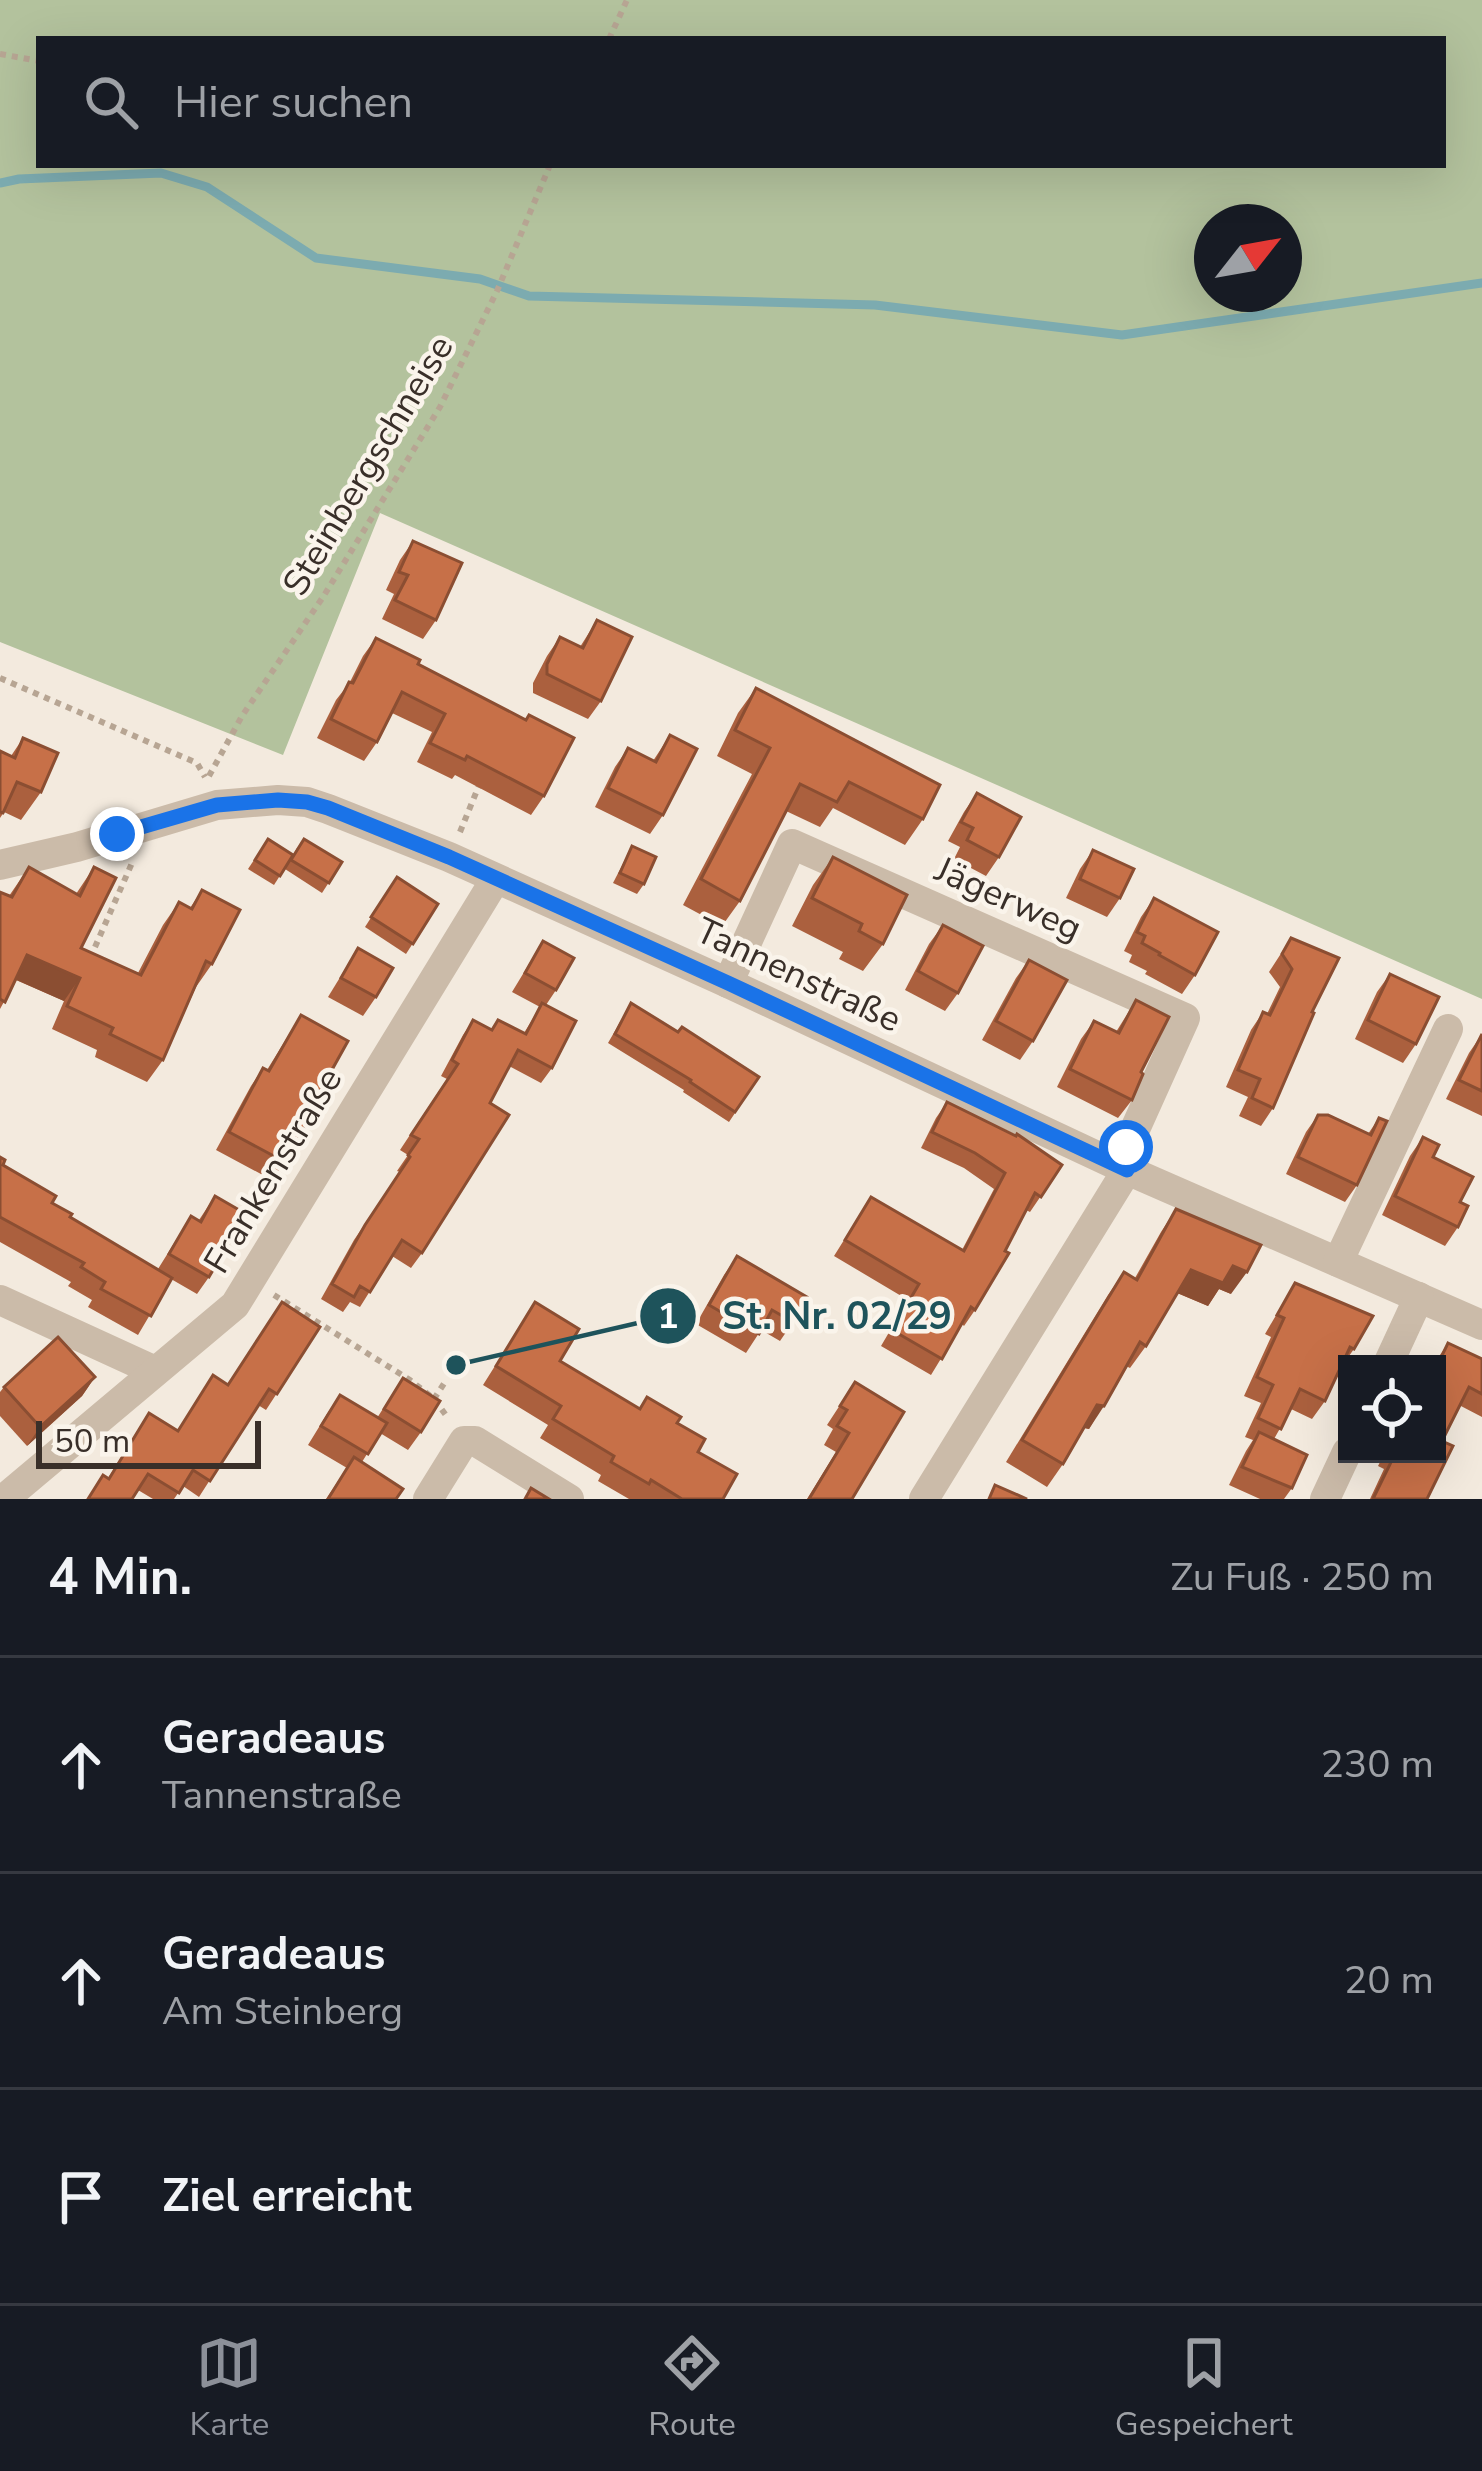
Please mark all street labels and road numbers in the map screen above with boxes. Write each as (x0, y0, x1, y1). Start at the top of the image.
street label: Steinbergschneise (271, 327, 465, 605)
street label: Jägerweg (927, 845, 1089, 953)
street label: Tannenstraße (688, 906, 909, 1044)
street label: Frankenstraße (193, 1059, 354, 1283)

